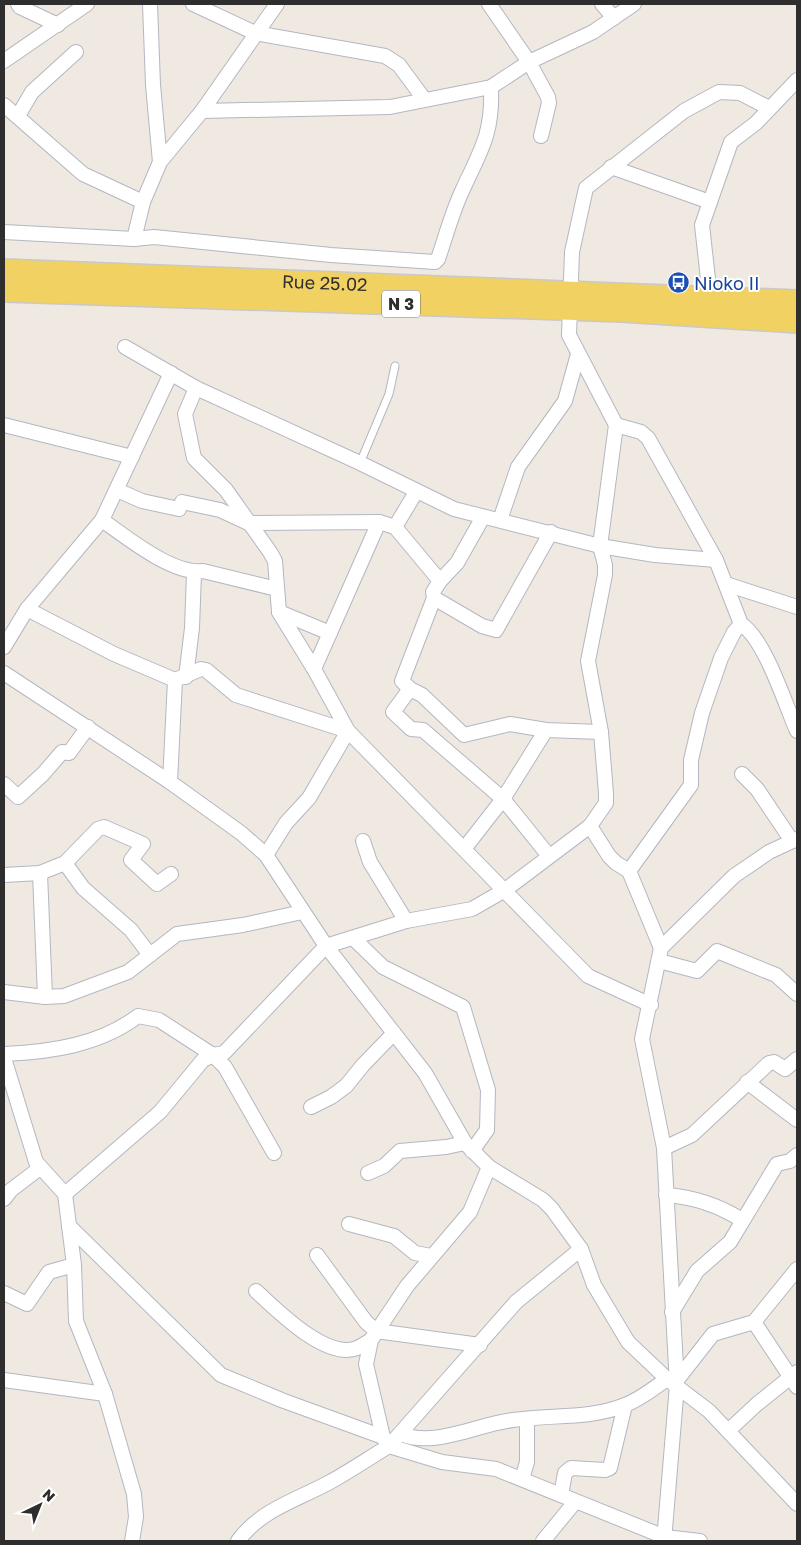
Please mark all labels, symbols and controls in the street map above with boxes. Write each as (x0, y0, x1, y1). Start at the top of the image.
street label: Rue 25.02 (282, 270, 368, 295)
bus stop icon: Nioko II (666, 271, 690, 295)
place label: Nioko II (694, 272, 760, 294)
road number: N 3 (382, 290, 420, 318)
north arrow (15, 1480, 65, 1530)
text: N (40, 1485, 59, 1505)

